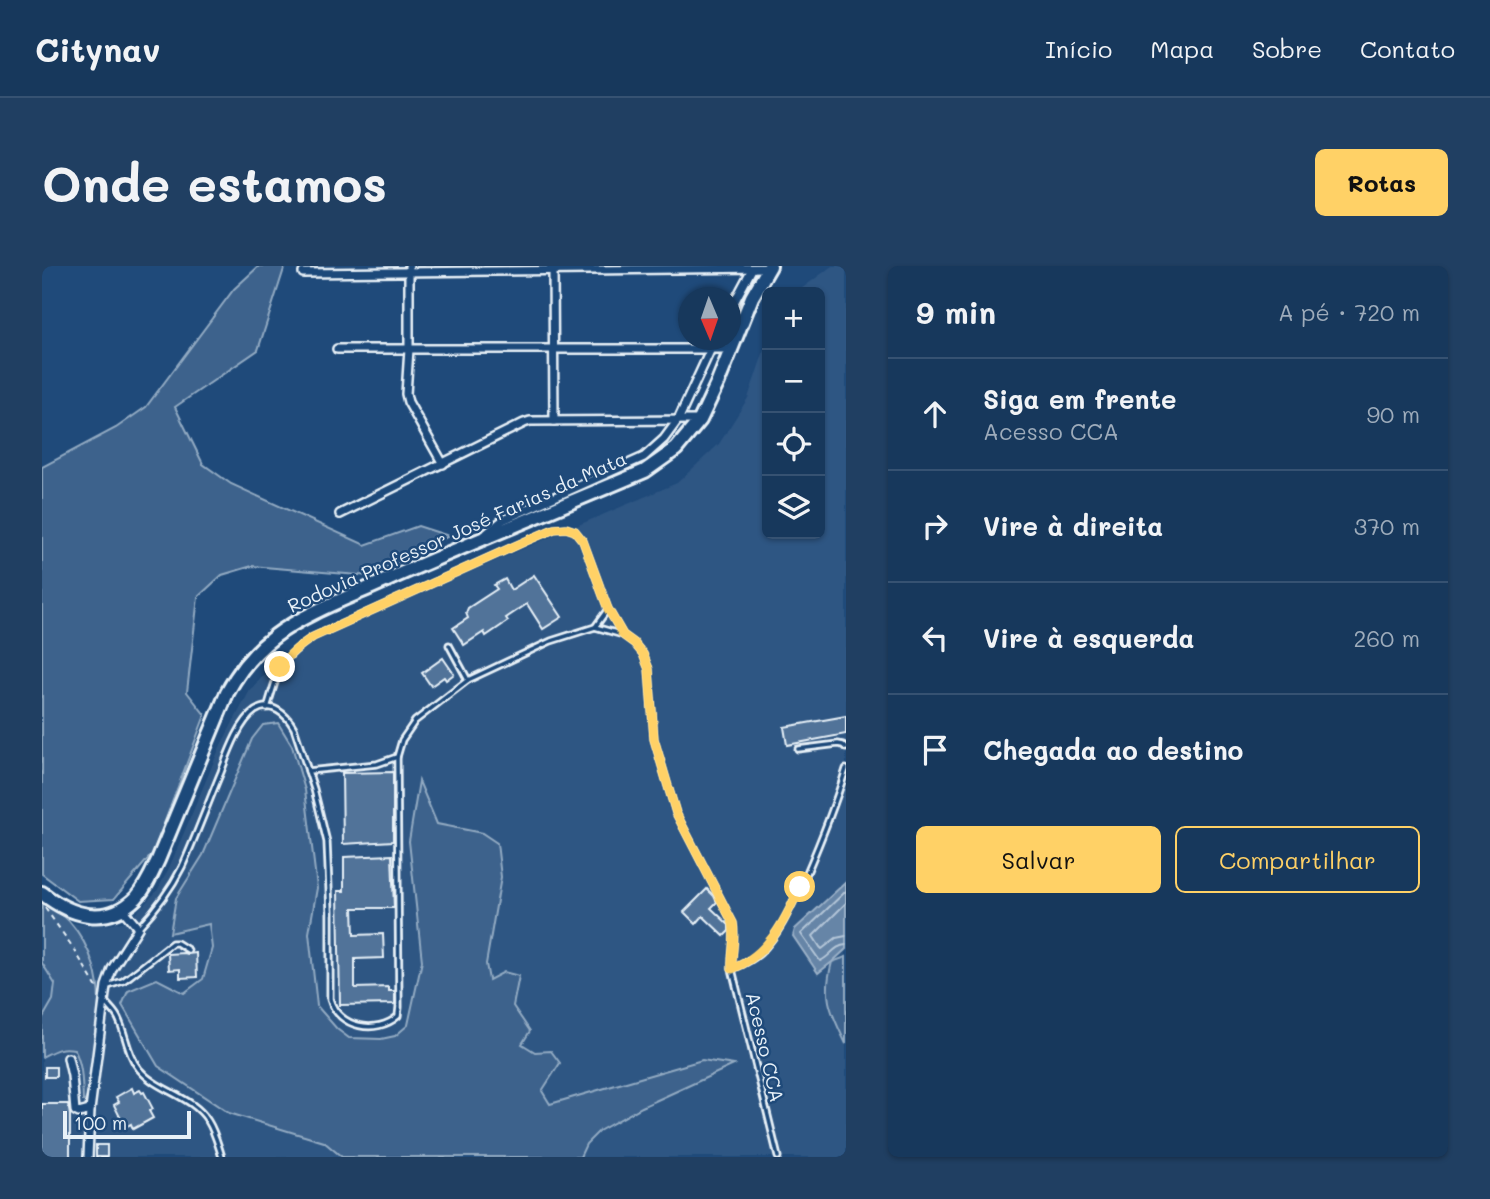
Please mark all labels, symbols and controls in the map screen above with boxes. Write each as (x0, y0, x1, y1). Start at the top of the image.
text: Citynav (35, 27, 160, 70)
text: Início (1045, 33, 1112, 64)
text: Mapa (1150, 33, 1214, 64)
text: Sobre (1252, 33, 1322, 64)
text: Contato (1360, 33, 1455, 64)
button: Rotas (1315, 149, 1448, 216)
text: Onde estamos (42, 151, 387, 214)
north arrow (678, 287, 741, 350)
map controls (762, 287, 825, 539)
button: + (762, 287, 825, 350)
text: 9 min (916, 292, 996, 332)
text: A pé · 720 m (1278, 297, 1420, 327)
button: − (762, 350, 825, 413)
text: Siga em frente (983, 382, 1177, 416)
icon: ahead (916, 395, 954, 433)
text: 90 m (1367, 399, 1420, 429)
button: locate (762, 413, 825, 476)
text: Acesso CCA (983, 416, 1119, 446)
street label: Rodovia Professor José Farias da Mata (283, 445, 630, 618)
button: layers (762, 476, 825, 539)
icon: right (916, 507, 954, 545)
text: Vire à direita (983, 509, 1163, 543)
text: 370 m (1354, 511, 1420, 541)
icon: left (916, 619, 954, 657)
text: Vire à esquerda (983, 621, 1194, 655)
text: 260 m (1353, 623, 1420, 653)
route end (264, 651, 295, 682)
icon: arrive (916, 731, 954, 769)
text: Chegada ao destino (983, 733, 1243, 767)
button: Salvar (916, 826, 1161, 893)
button: Compartilhar (1175, 826, 1420, 893)
route start (784, 871, 815, 902)
street label: Acesso CCA (741, 989, 790, 1104)
scale bar (63, 1108, 191, 1140)
text: 100 m (74, 1110, 127, 1135)

